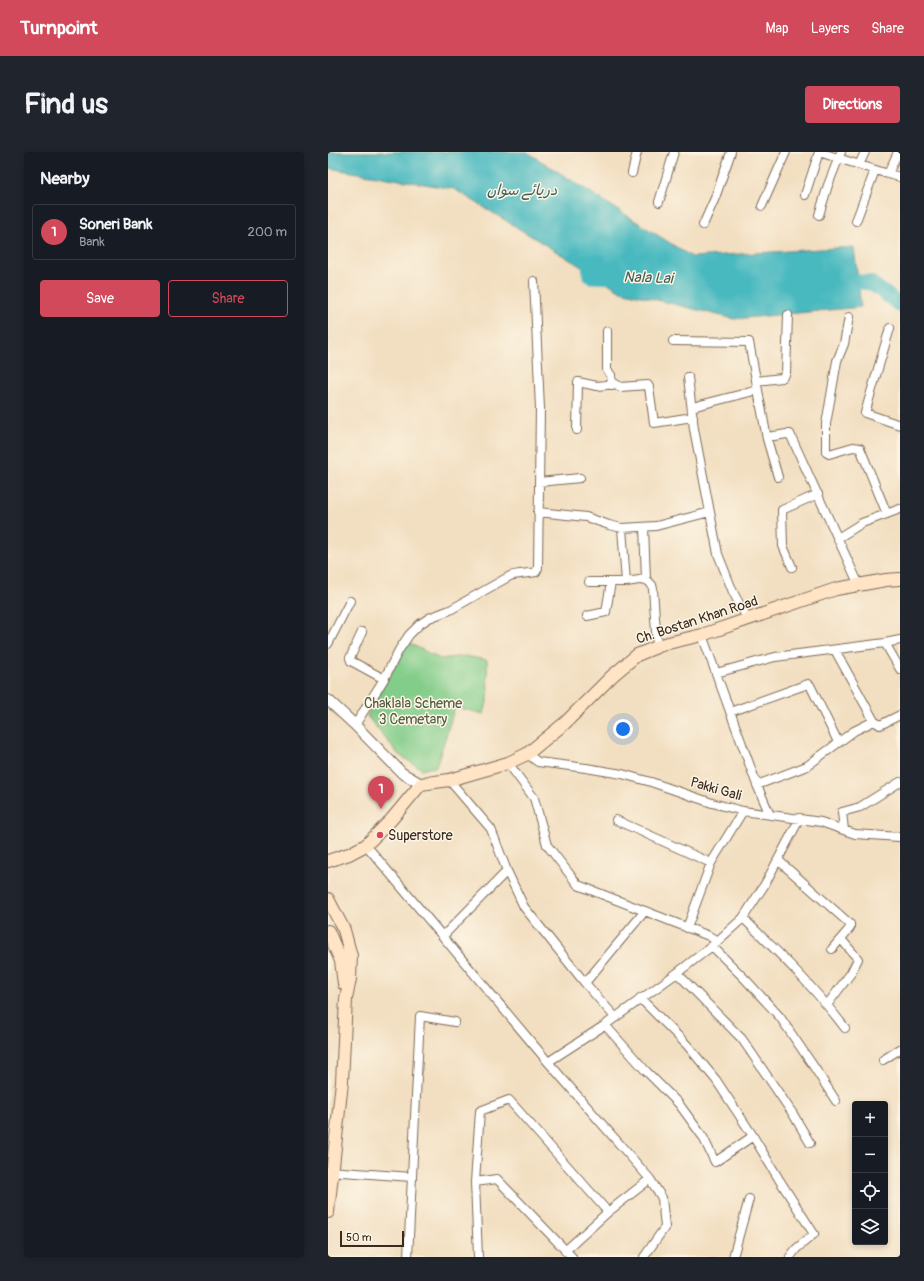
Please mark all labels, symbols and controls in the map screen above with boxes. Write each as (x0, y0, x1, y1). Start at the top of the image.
text: Turnpoint (20, 16, 98, 40)
text: Map (766, 20, 789, 37)
text: Layers (811, 20, 849, 37)
text: Share (871, 20, 904, 37)
button: Directions (805, 86, 900, 123)
text: Find us (24, 87, 108, 122)
text: Nearby (40, 168, 89, 189)
water label: دریائے سواں (487, 181, 557, 200)
text: Soneri Bank (79, 215, 153, 234)
text: 1 (51, 224, 57, 240)
text: 200 m (248, 224, 287, 240)
text: Bank (79, 234, 105, 250)
water label: Nala Lai (623, 268, 675, 288)
button: Save (40, 280, 160, 317)
button: Share (168, 280, 288, 317)
street label: Ch. Bostan Khan Road (634, 592, 760, 648)
park label: Chaklala Scheme 3 Cemetary (364, 695, 462, 728)
your location (613, 719, 633, 739)
street label: Pakki Gali (688, 774, 744, 805)
pin: 1 (368, 776, 394, 809)
place label: Superstore (388, 827, 453, 844)
marker: Superstore (375, 830, 385, 840)
map controls (852, 1101, 888, 1245)
button: + (852, 1101, 888, 1137)
button: − (852, 1137, 888, 1173)
button: locate (852, 1173, 888, 1209)
button: layers (852, 1209, 888, 1245)
scale bar (340, 1229, 404, 1248)
text: 50 m (346, 1231, 372, 1244)

